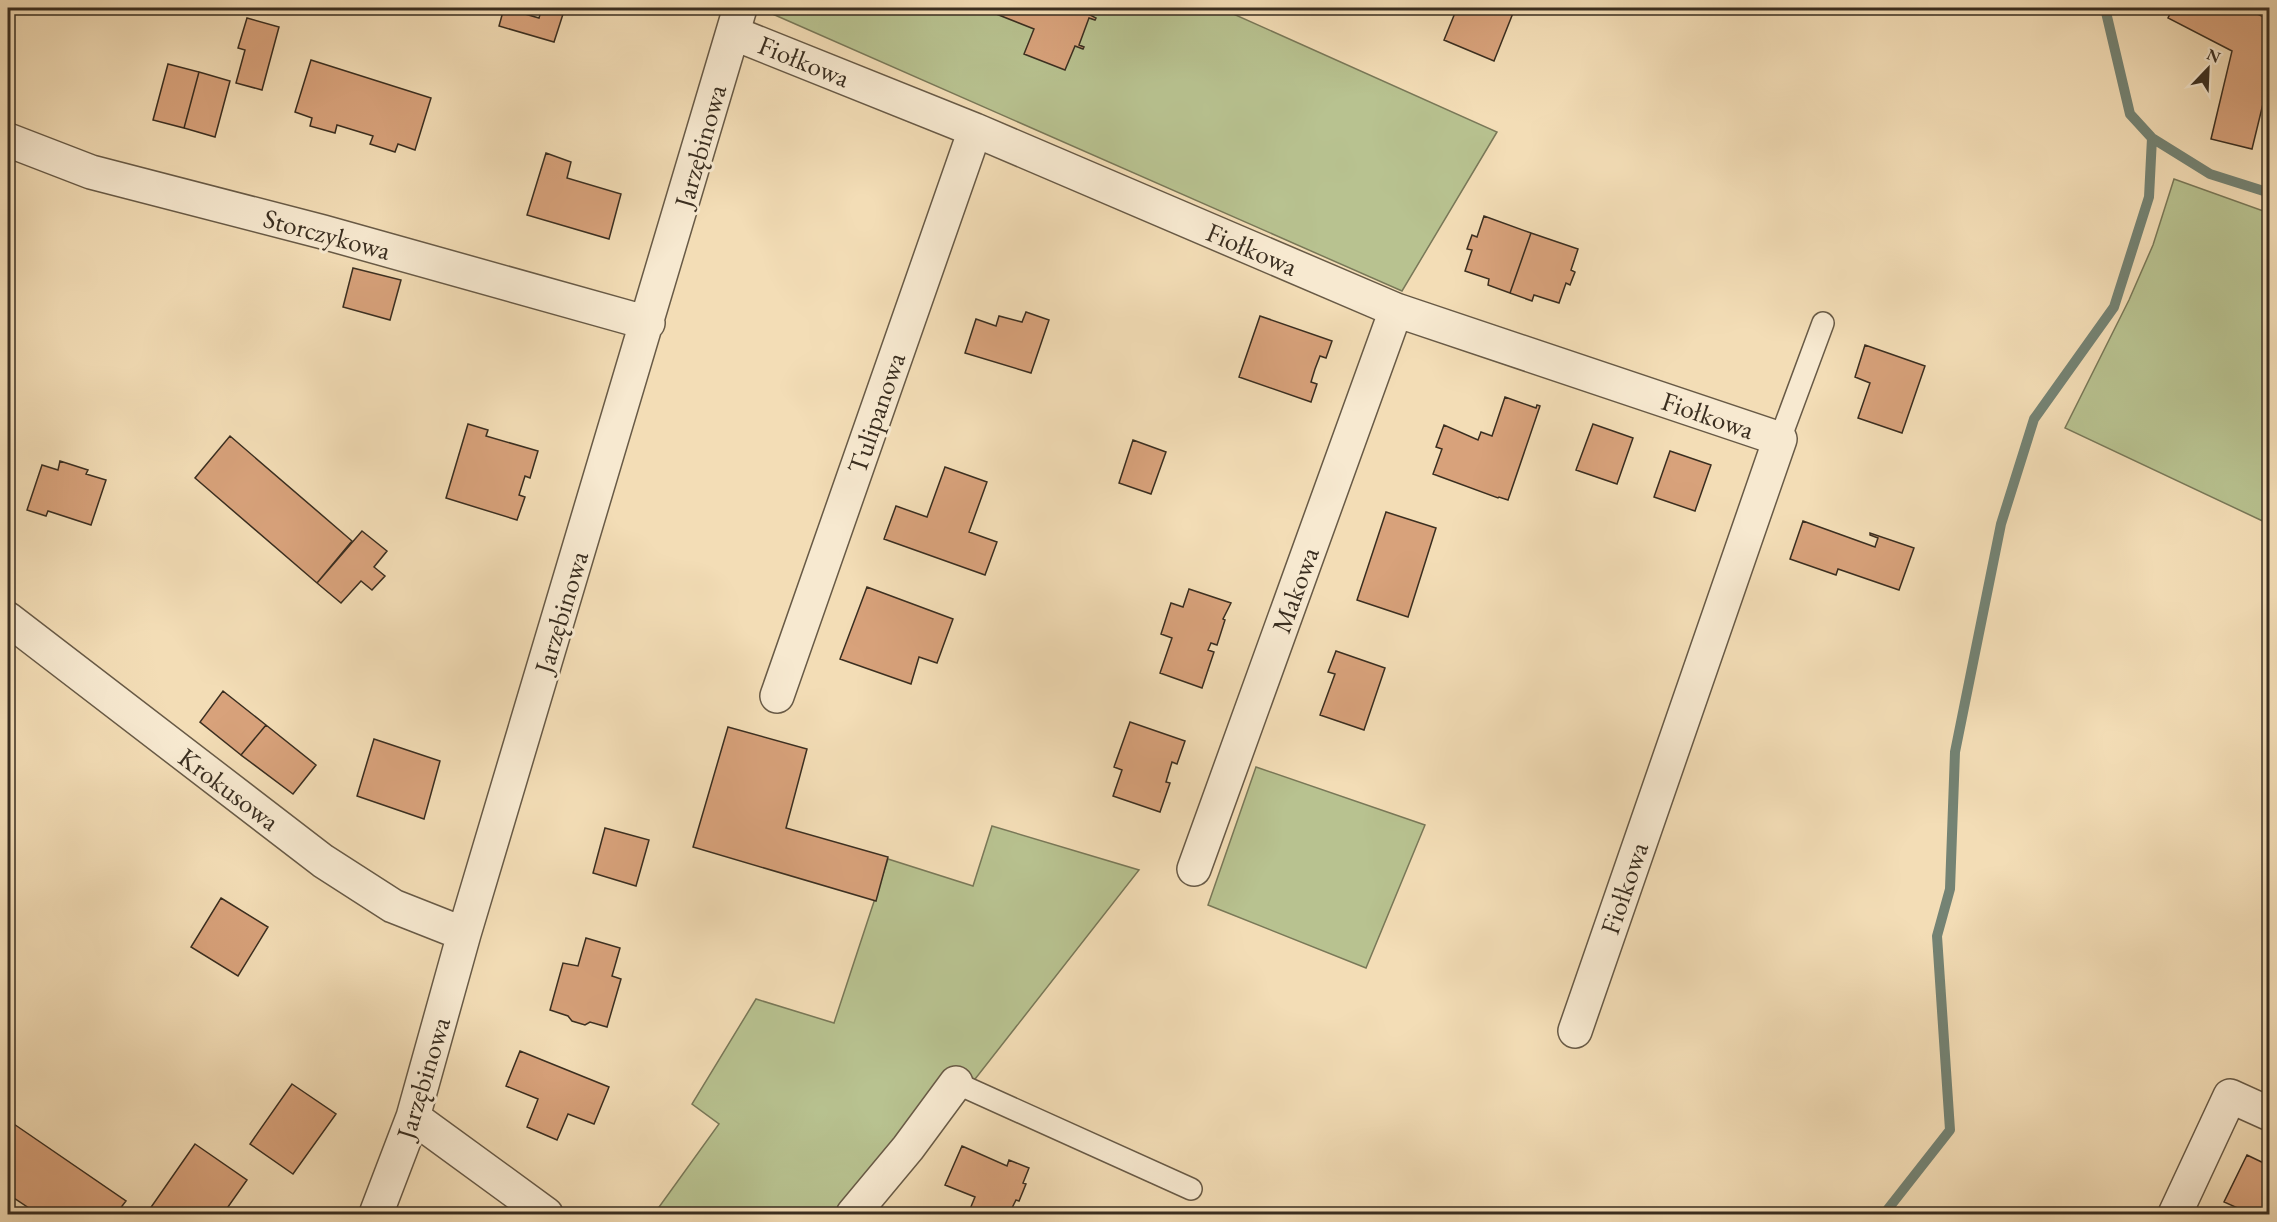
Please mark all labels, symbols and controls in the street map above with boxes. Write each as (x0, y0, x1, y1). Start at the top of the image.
street label: Fiołkowa (753, 27, 855, 95)
north arrow (2178, 39, 2238, 99)
text: N (2204, 43, 2224, 68)
street label: Jarzębinowa (665, 80, 734, 213)
street label: Storczykowa (260, 200, 395, 268)
street label: Fiołkowa (1201, 214, 1303, 284)
street label: Tulipanowa (839, 348, 913, 478)
street label: Fiołkowa (1657, 383, 1759, 447)
street label: Makowa (1263, 542, 1327, 638)
street label: Jarzębinowa (525, 546, 596, 679)
street label: Krokusowa (171, 740, 287, 839)
street label: Fiołkowa (1592, 837, 1656, 939)
street label: Jarzębinowa (387, 1012, 458, 1145)

